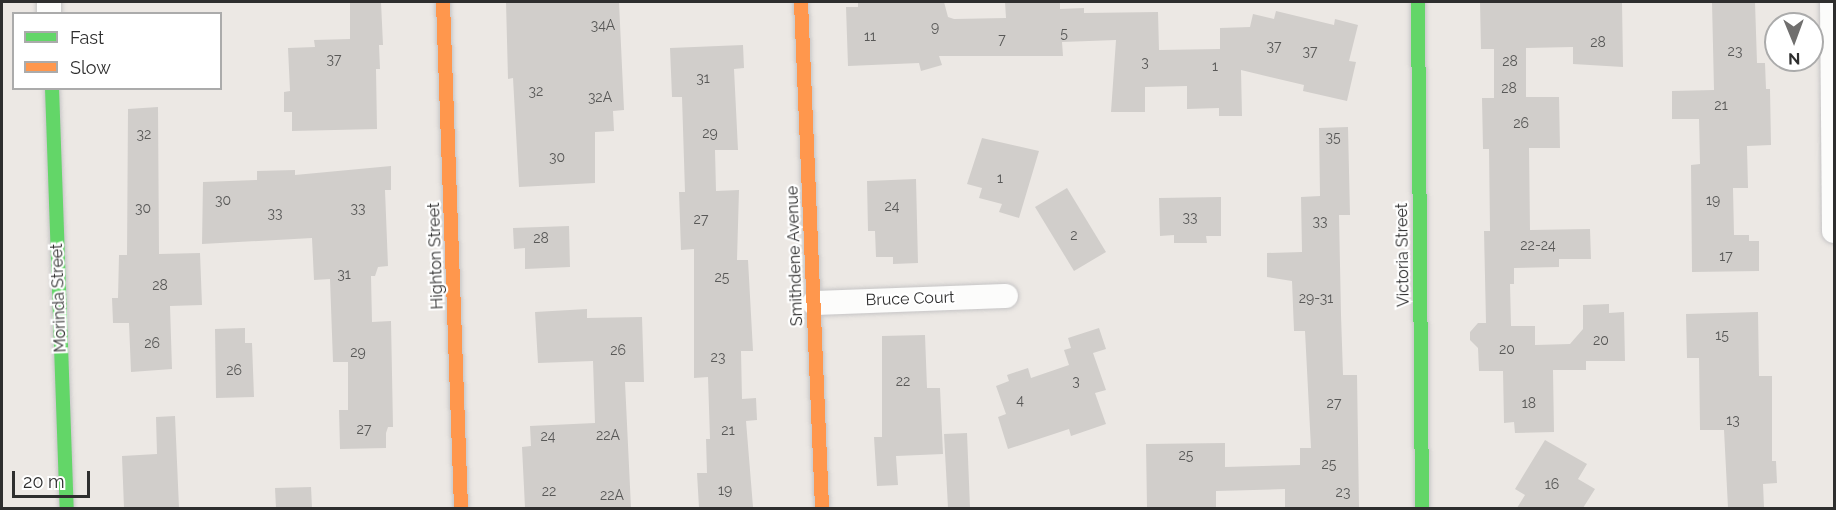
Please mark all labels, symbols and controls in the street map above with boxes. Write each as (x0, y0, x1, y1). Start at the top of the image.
legend (12, 12, 222, 90)
north arrow (1764, 12, 1824, 72)
house number: 34A (591, 17, 615, 33)
house number: 9 (931, 19, 939, 35)
house number: 5 (1060, 25, 1068, 41)
text: Fast (70, 27, 104, 48)
house number: 11 (864, 28, 876, 44)
house number: 7 (998, 31, 1006, 47)
house number: 28 (1590, 34, 1606, 50)
house number: 37 (1267, 38, 1281, 54)
house number: 37 (1303, 43, 1317, 59)
house number: 23 (1728, 43, 1742, 59)
text: N (1788, 49, 1801, 68)
house number: 37 (327, 51, 341, 67)
house number: 28 (1502, 53, 1518, 69)
house number: 3 (1141, 54, 1149, 70)
text: Slow (70, 57, 111, 78)
house number: 1 (1212, 58, 1218, 74)
house number: 31 (696, 70, 710, 86)
house number: 28 (1501, 80, 1517, 96)
house number: 32 (529, 83, 543, 99)
house number: 32A (588, 89, 612, 105)
house number: 21 (1714, 97, 1728, 113)
house number: 26 (1513, 115, 1529, 131)
house number: 29 (702, 125, 718, 141)
house number: 32 (137, 126, 151, 142)
house number: 35 (1325, 129, 1341, 145)
house number: 30 (549, 149, 565, 165)
house number: 1 (997, 170, 1003, 186)
street label: Smithdene Avenue (783, 185, 807, 327)
house number: 30 (215, 192, 231, 208)
house number: 19 (1706, 192, 1720, 208)
house number: 24 (885, 198, 899, 214)
house number: 30 (135, 200, 151, 216)
house number: 33 (351, 200, 365, 216)
street label: Highton Street (425, 202, 447, 310)
street label: Victoria Street (1392, 203, 1414, 307)
house number: 33 (268, 205, 282, 221)
house number: 33 (1183, 209, 1197, 225)
house number: 27 (694, 211, 708, 227)
house number: 33 (1313, 213, 1327, 229)
house number: 2 (1070, 227, 1078, 243)
house number: 28 (533, 230, 549, 246)
house number: 22-24 (1520, 237, 1556, 253)
street label: Morinda Street (48, 243, 70, 353)
house number: 17 (1719, 248, 1733, 264)
house number: 31 (337, 266, 351, 282)
house number: 25 (715, 269, 729, 285)
house number: 28 (152, 277, 168, 293)
street label: Bruce Court (865, 288, 955, 310)
house number: 29-31 (1299, 290, 1333, 306)
house number: 15 (1715, 327, 1729, 343)
house number: 20 (1593, 332, 1609, 348)
house number: 26 (144, 335, 160, 351)
house number: 20 (1499, 341, 1515, 357)
house number: 26 (610, 342, 626, 358)
house number: 29 (350, 344, 366, 360)
house number: 23 (711, 349, 725, 365)
house number: 26 (226, 362, 242, 378)
house number: 22 (896, 373, 910, 389)
house number: 3 (1072, 373, 1080, 389)
house number: 4 (1016, 392, 1024, 408)
house number: 27 (1327, 395, 1341, 411)
house number: 18 (1522, 395, 1536, 411)
house number: 13 (1726, 412, 1740, 428)
house number: 27 (357, 421, 371, 437)
house number: 21 (721, 422, 735, 438)
house number: 22A (596, 427, 620, 443)
house number: 24 (541, 428, 555, 444)
house number: 25 (1179, 447, 1193, 463)
house number: 25 (1322, 456, 1336, 472)
scale bar (15, 459, 93, 497)
text: 20 m (23, 471, 65, 492)
house number: 16 (1545, 476, 1559, 492)
house number: 19 (718, 482, 732, 498)
house number: 22 (542, 483, 556, 499)
house number: 23 (1336, 484, 1350, 500)
house number: 22A (600, 487, 624, 503)

